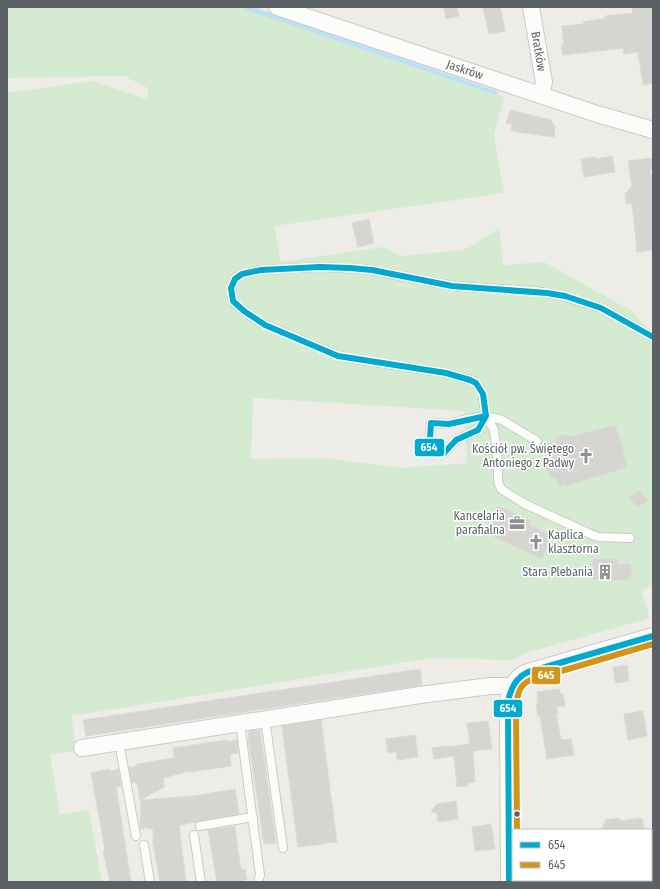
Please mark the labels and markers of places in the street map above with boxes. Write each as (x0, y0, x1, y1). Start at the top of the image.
place label: Kościół pw. Świętego Antoniego z Padwy (472, 441, 575, 470)
church icon: Kościół pw. Świętego Antoniego z Padwy (577, 447, 595, 465)
place label: Kancelaria parafialna (454, 509, 505, 537)
office icon: Kancelaria parafialna (508, 514, 526, 532)
place label: Kaplica klasztorna (548, 528, 599, 556)
church icon: Kaplica klasztorna (527, 533, 545, 551)
building icon: Stara Plebania (596, 563, 614, 581)
place label: Stara Plebania (522, 565, 593, 579)
unlabelled marker (512, 809, 522, 819)

